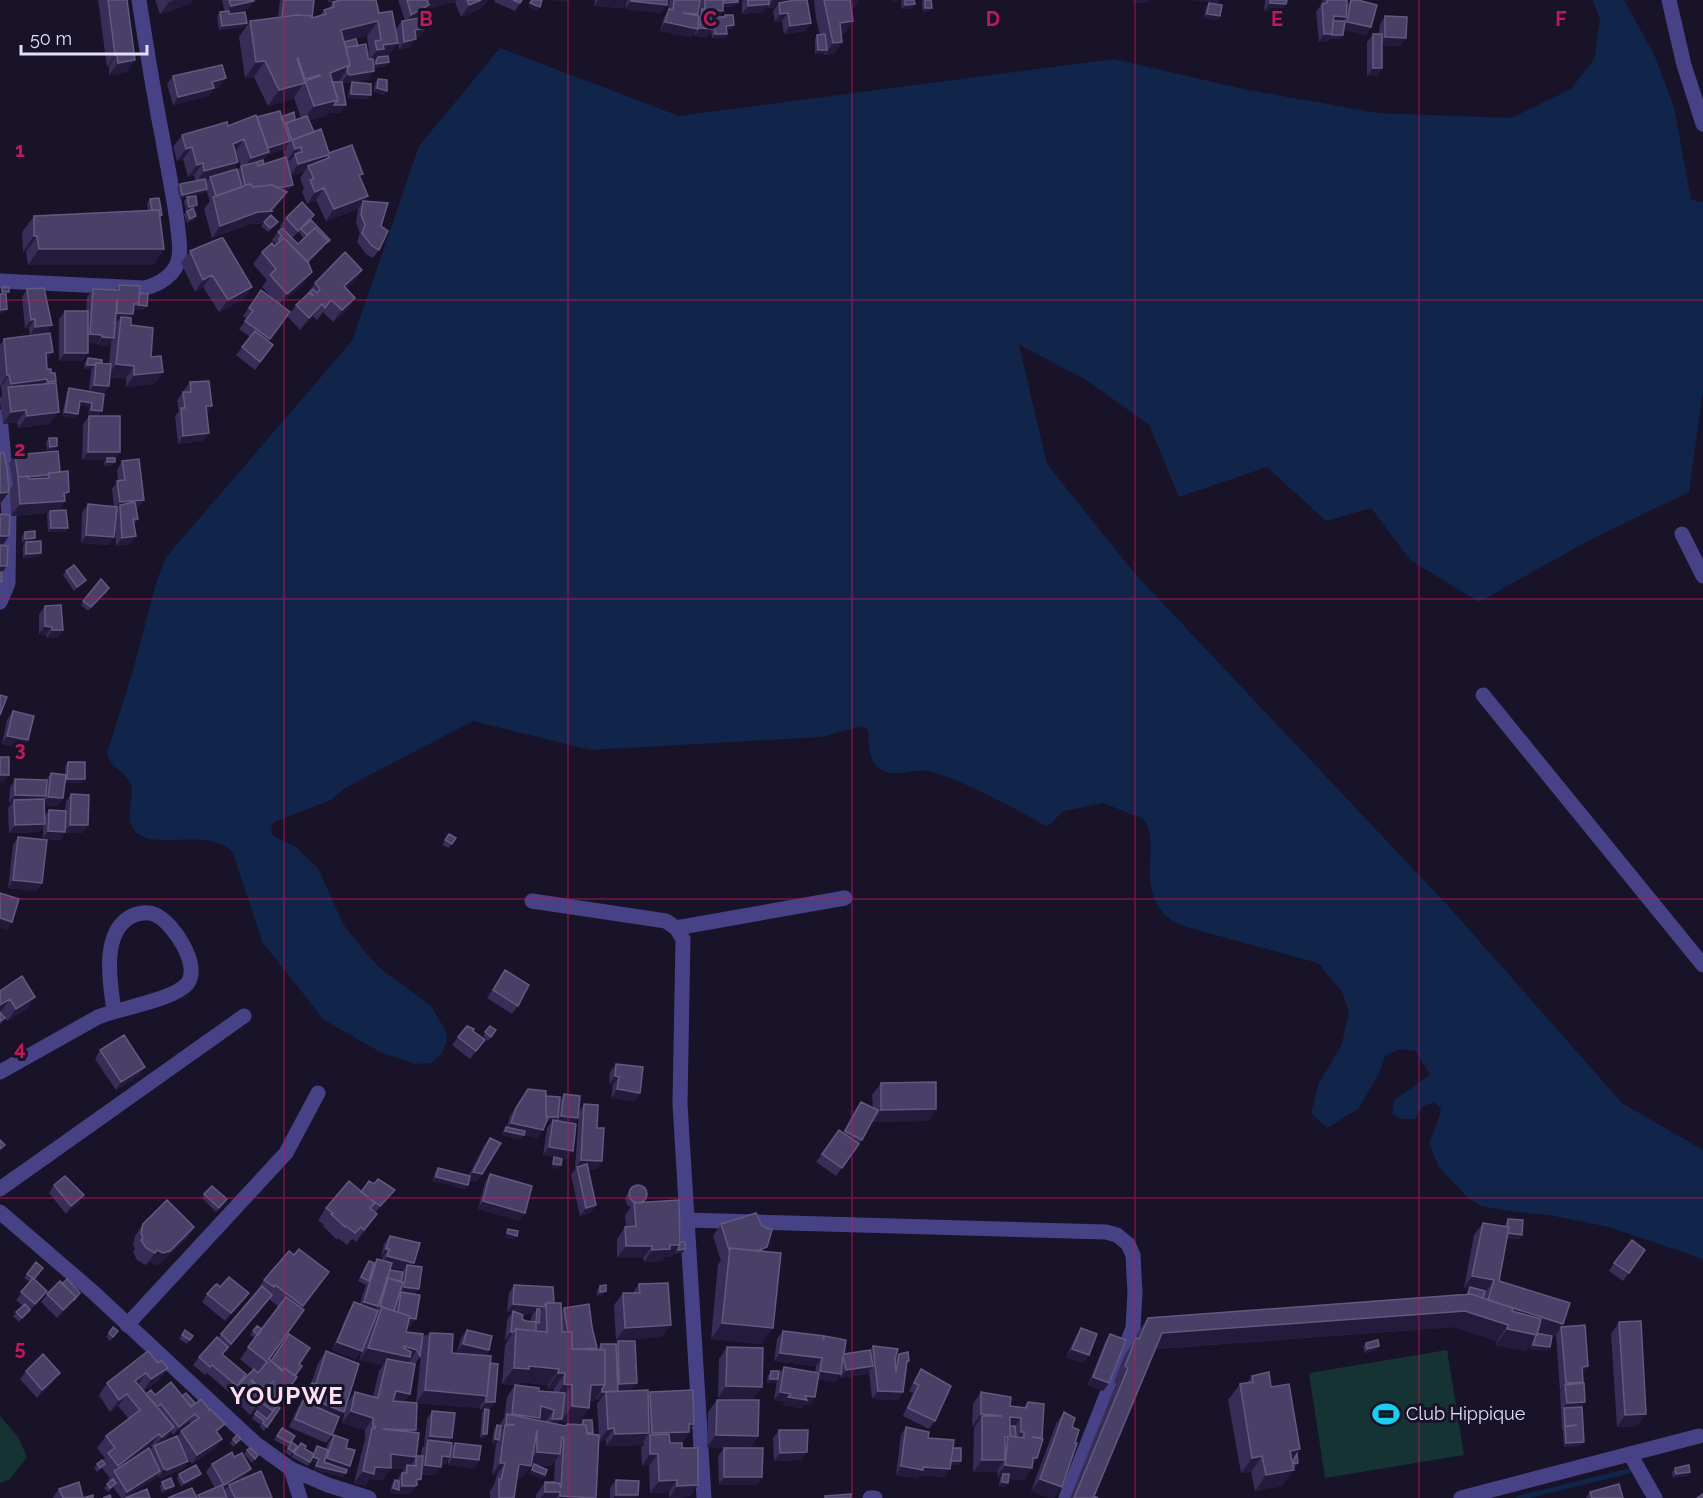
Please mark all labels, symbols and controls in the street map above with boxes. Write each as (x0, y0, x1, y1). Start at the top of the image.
text: B (419, 7, 433, 31)
text: C (703, 7, 717, 31)
text: D (986, 7, 1000, 31)
text: E (1271, 7, 1283, 31)
text: F (1555, 7, 1567, 31)
scale bar (21, 18, 147, 56)
text: 50 m (30, 28, 72, 49)
text: 1 (15, 138, 25, 162)
text: 2 (14, 437, 26, 461)
text: 3 (14, 737, 26, 761)
text: 4 (14, 1036, 26, 1060)
text: 5 (14, 1336, 26, 1360)
district label: YOUPWE (230, 1381, 344, 1410)
sports icon: Club Hippique (1371, 1399, 1401, 1429)
place label: Club Hippique (1406, 1403, 1526, 1424)

